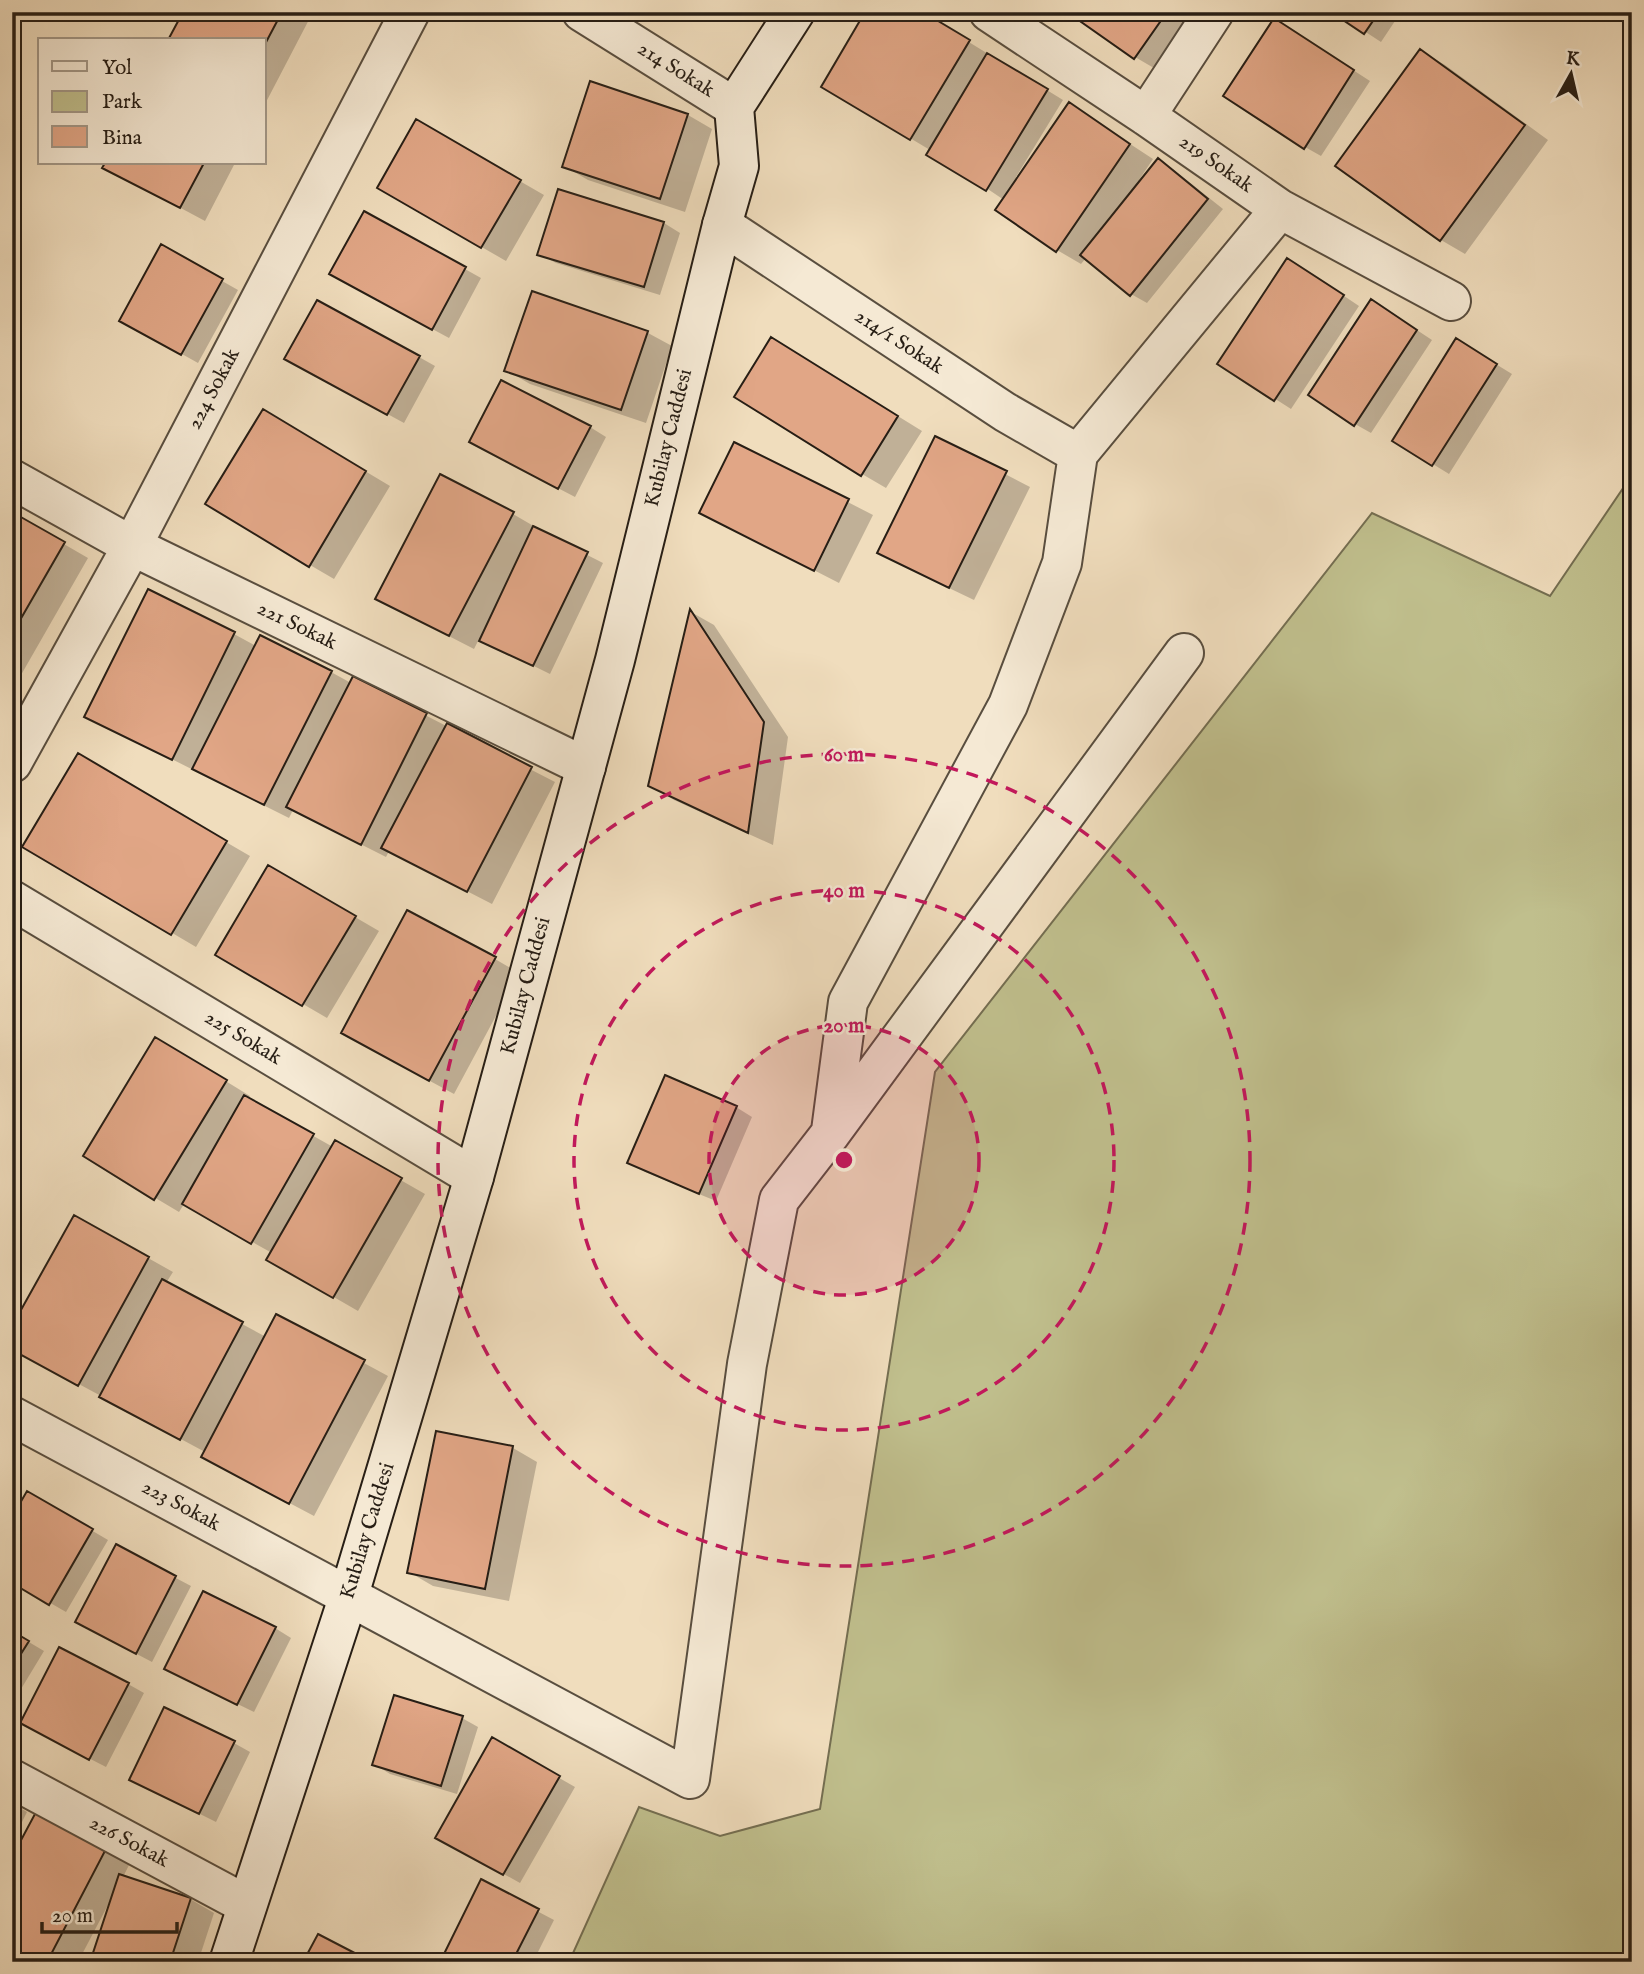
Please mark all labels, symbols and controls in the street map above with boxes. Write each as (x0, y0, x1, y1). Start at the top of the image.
street label: 214 Sokak (632, 36, 720, 105)
legend (38, 38, 266, 164)
north arrow (1536, 38, 1606, 108)
text: K (1565, 46, 1583, 72)
text: Yol (102, 55, 132, 82)
text: Park (102, 89, 143, 116)
text: Bina (102, 125, 143, 152)
street label: 219 Sokak (1173, 129, 1259, 200)
street label: 214/1 Sokak (849, 303, 949, 381)
street label: 224 Sokak (181, 343, 247, 434)
street label: Kubilay Caddesi (639, 366, 699, 510)
street label: 221 Sokak (253, 595, 342, 657)
text: 60 m (824, 742, 865, 769)
text: 40 m (823, 878, 865, 905)
street label: Kubilay Caddesi (495, 914, 557, 1058)
street label: 225 Sokak (199, 1004, 287, 1072)
text: 20 m (824, 1013, 865, 1040)
centre of rings (832, 1148, 856, 1172)
street label: Kubilay Caddesi (334, 1459, 402, 1603)
street label: 223 Sokak (137, 1474, 226, 1538)
street label: 226 Sokak (84, 1810, 174, 1875)
scale bar (42, 1890, 177, 1934)
text: 20 m (52, 1903, 93, 1930)

